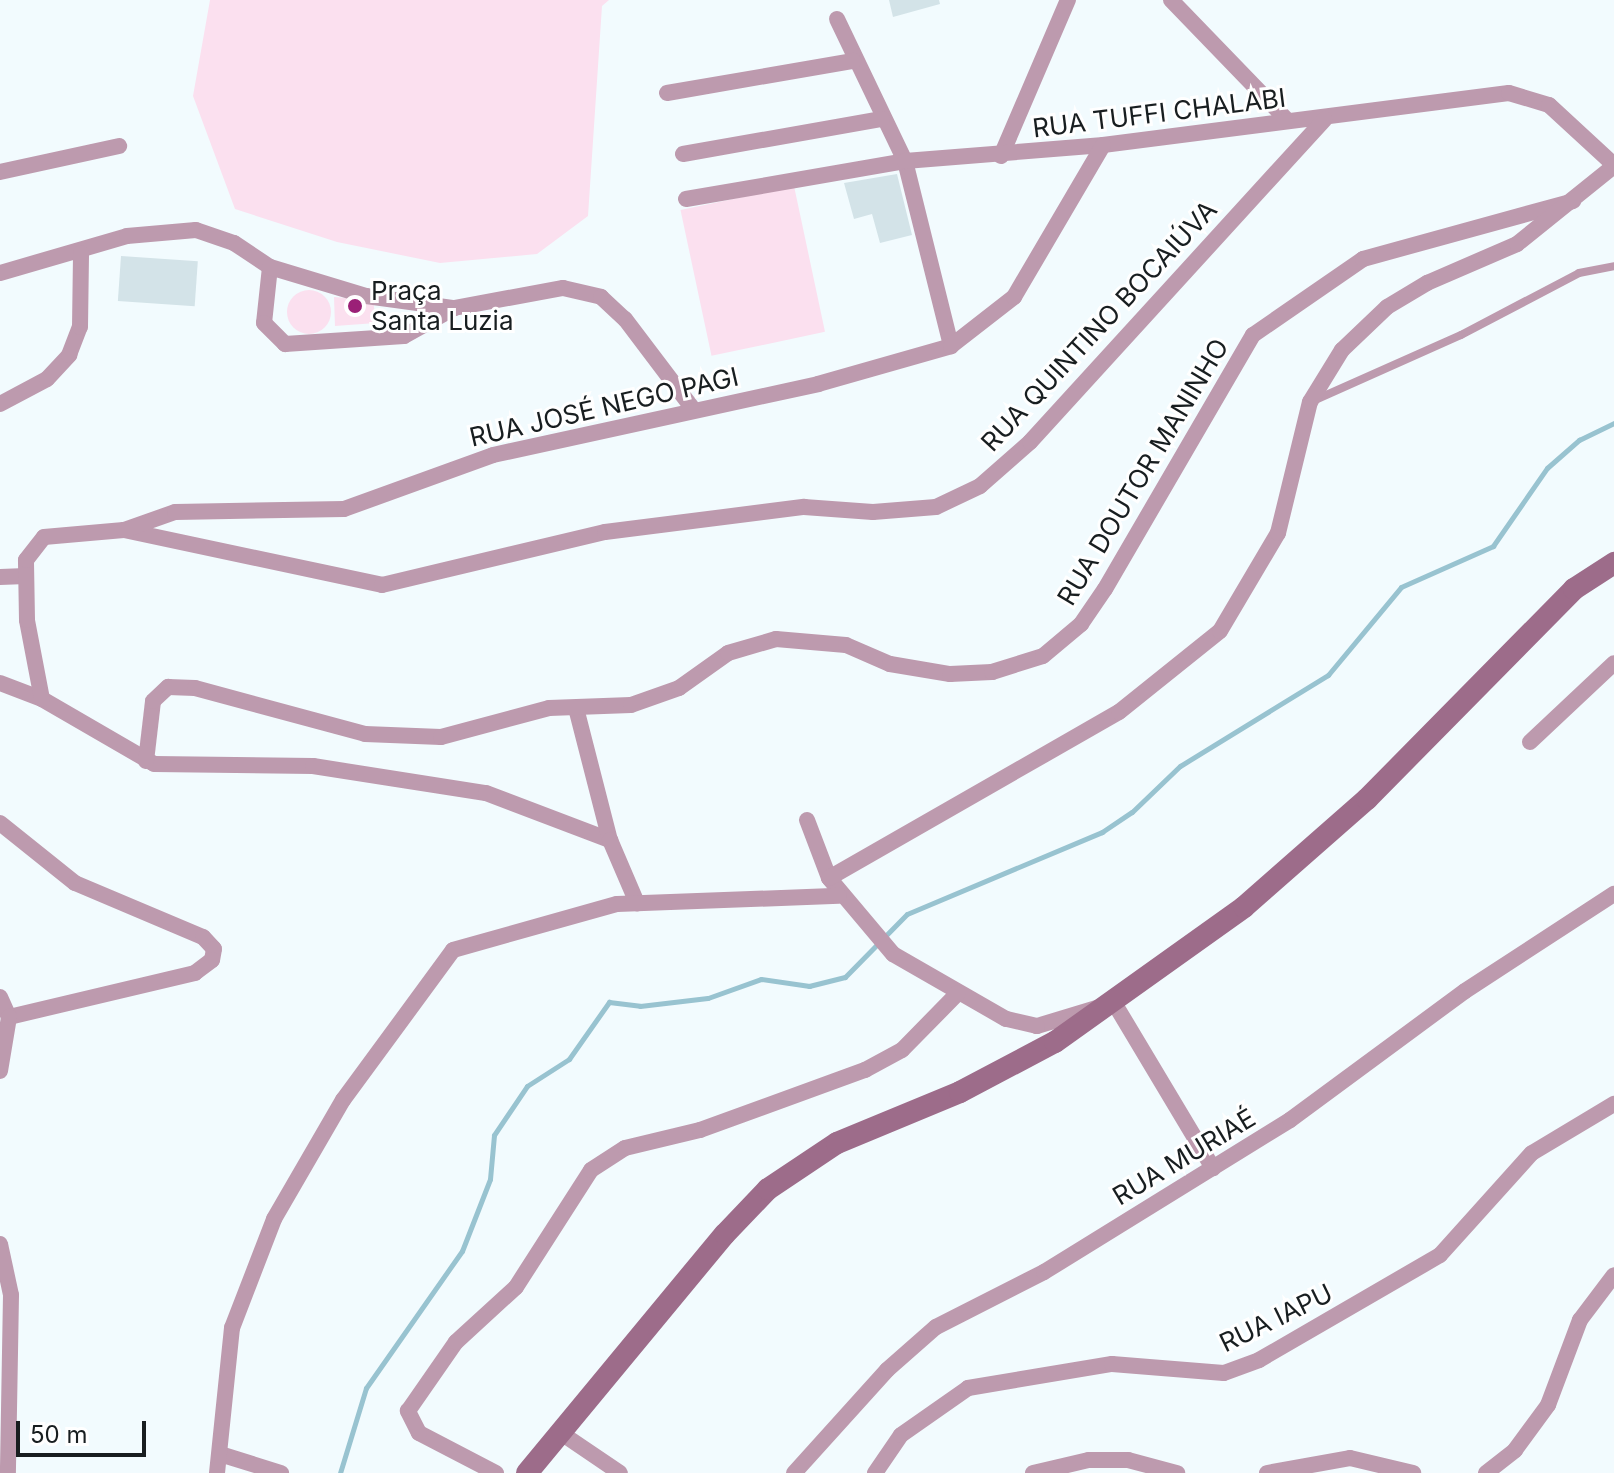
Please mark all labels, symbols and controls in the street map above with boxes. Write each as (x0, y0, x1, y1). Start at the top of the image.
street label: RUA TUFFI CHALABI (1031, 82, 1287, 144)
street label: RUA QUINTINO BOCAIÚVA (975, 194, 1223, 458)
place label: Praça Santa Luzia (371, 275, 514, 336)
marker: Praça Santa Luzia (346, 297, 364, 315)
street label: RUA DOUTOR MANINHO (1051, 333, 1235, 611)
street label: RUA JOSÉ NEGO PAGI (466, 361, 742, 453)
street label: RUA MURIAÉ (1107, 1102, 1261, 1212)
street label: RUA IAPU (1214, 1277, 1338, 1359)
scale bar (20, 1405, 150, 1455)
text: 50 m (30, 1420, 88, 1449)

